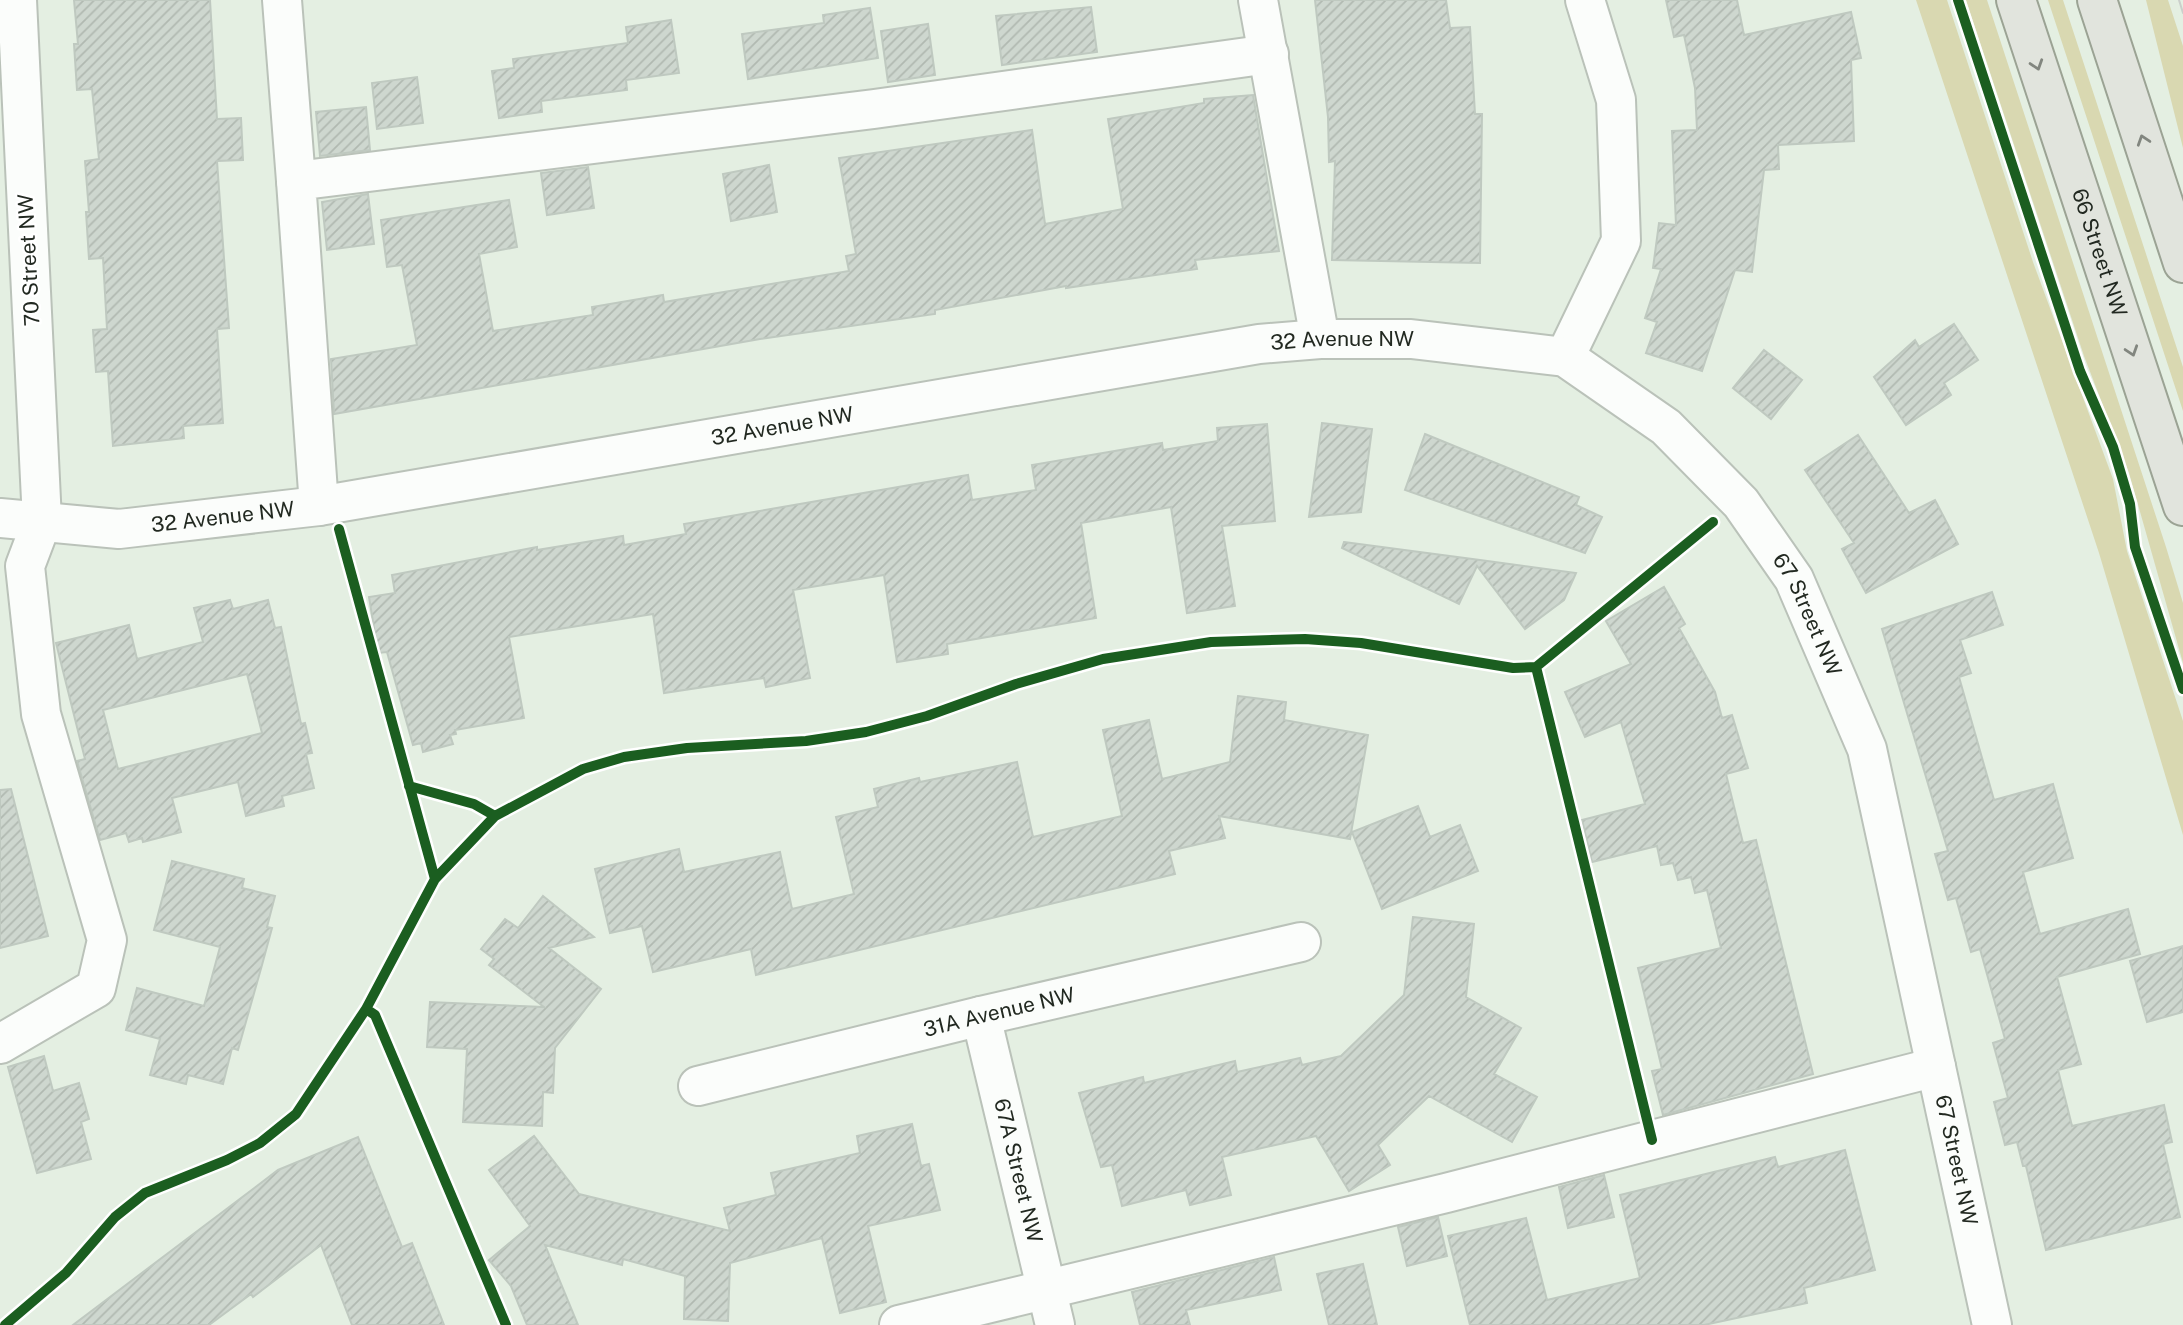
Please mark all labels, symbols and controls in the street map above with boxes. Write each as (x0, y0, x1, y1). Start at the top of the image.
one-way arrow (2029, 58, 2044, 70)
one-way arrow (2137, 135, 2151, 147)
street label: 66 Street NW (2067, 185, 2133, 320)
street label: 70 Street NW (13, 193, 44, 327)
street label: 32 Avenue NW (1269, 326, 1414, 355)
one-way arrow (2124, 344, 2138, 356)
street label: 32 Avenue NW (709, 401, 855, 450)
street label: 32 Avenue NW (150, 496, 296, 537)
street label: 67 Street NW (1768, 548, 1847, 679)
street label: 31A Avenue NW (921, 982, 1077, 1042)
street label: 67 Street NW (1930, 1093, 1983, 1228)
street label: 67A Street NW (989, 1096, 1048, 1245)

